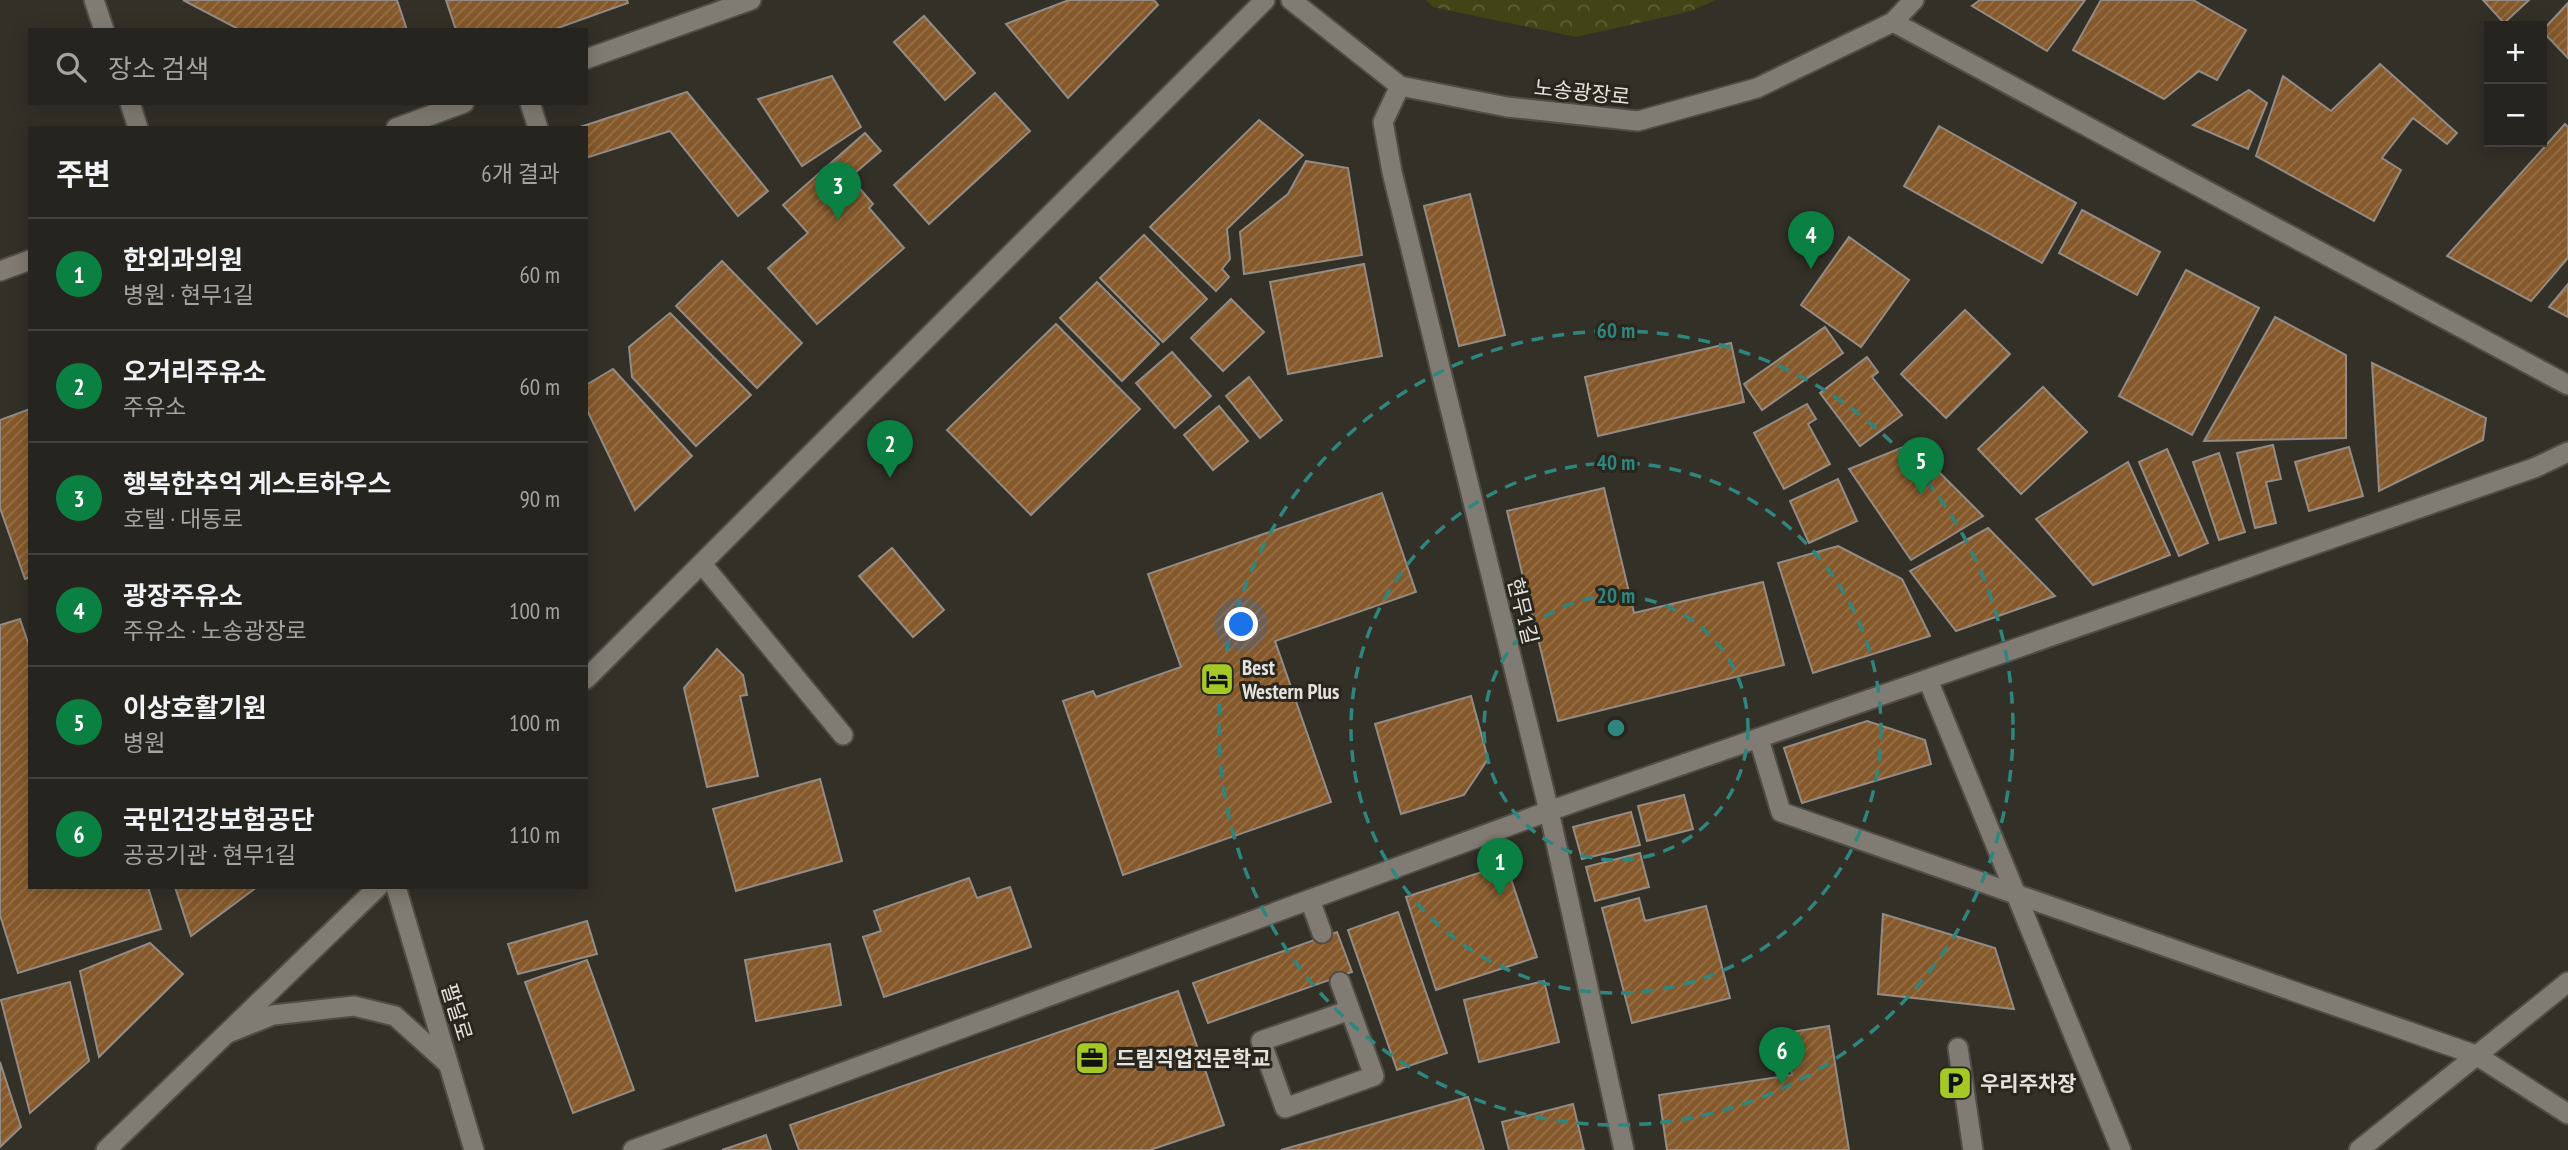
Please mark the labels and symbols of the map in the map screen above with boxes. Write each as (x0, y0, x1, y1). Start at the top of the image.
street label: 노송광장로 (1533, 74, 1631, 110)
pin: 3 (815, 162, 861, 220)
pin: 4 (1788, 211, 1834, 269)
text: 60 m (1597, 317, 1635, 344)
pin: 2 (867, 420, 913, 478)
pin: 5 (1898, 437, 1944, 495)
text: 40 m (1597, 449, 1635, 476)
street label: 현무1길 (1502, 575, 1544, 647)
text: 20 m (1597, 582, 1635, 609)
your location (1224, 607, 1258, 641)
place label: Best Western Plus (1241, 654, 1339, 705)
hotel icon: Best Western Plus (1198, 660, 1236, 698)
centre of rings (1604, 716, 1628, 740)
pin: 1 (1477, 838, 1523, 896)
street label: 팔달로 (436, 980, 478, 1044)
pin: 6 (1759, 1027, 1805, 1085)
office icon: 드림직업전문학교 (1073, 1039, 1111, 1077)
place label: 드림직업전문학교 (1116, 1045, 1271, 1072)
parking icon: 우리주차장 (1936, 1064, 1974, 1102)
place label: 우리주차장 (1980, 1070, 2077, 1097)

